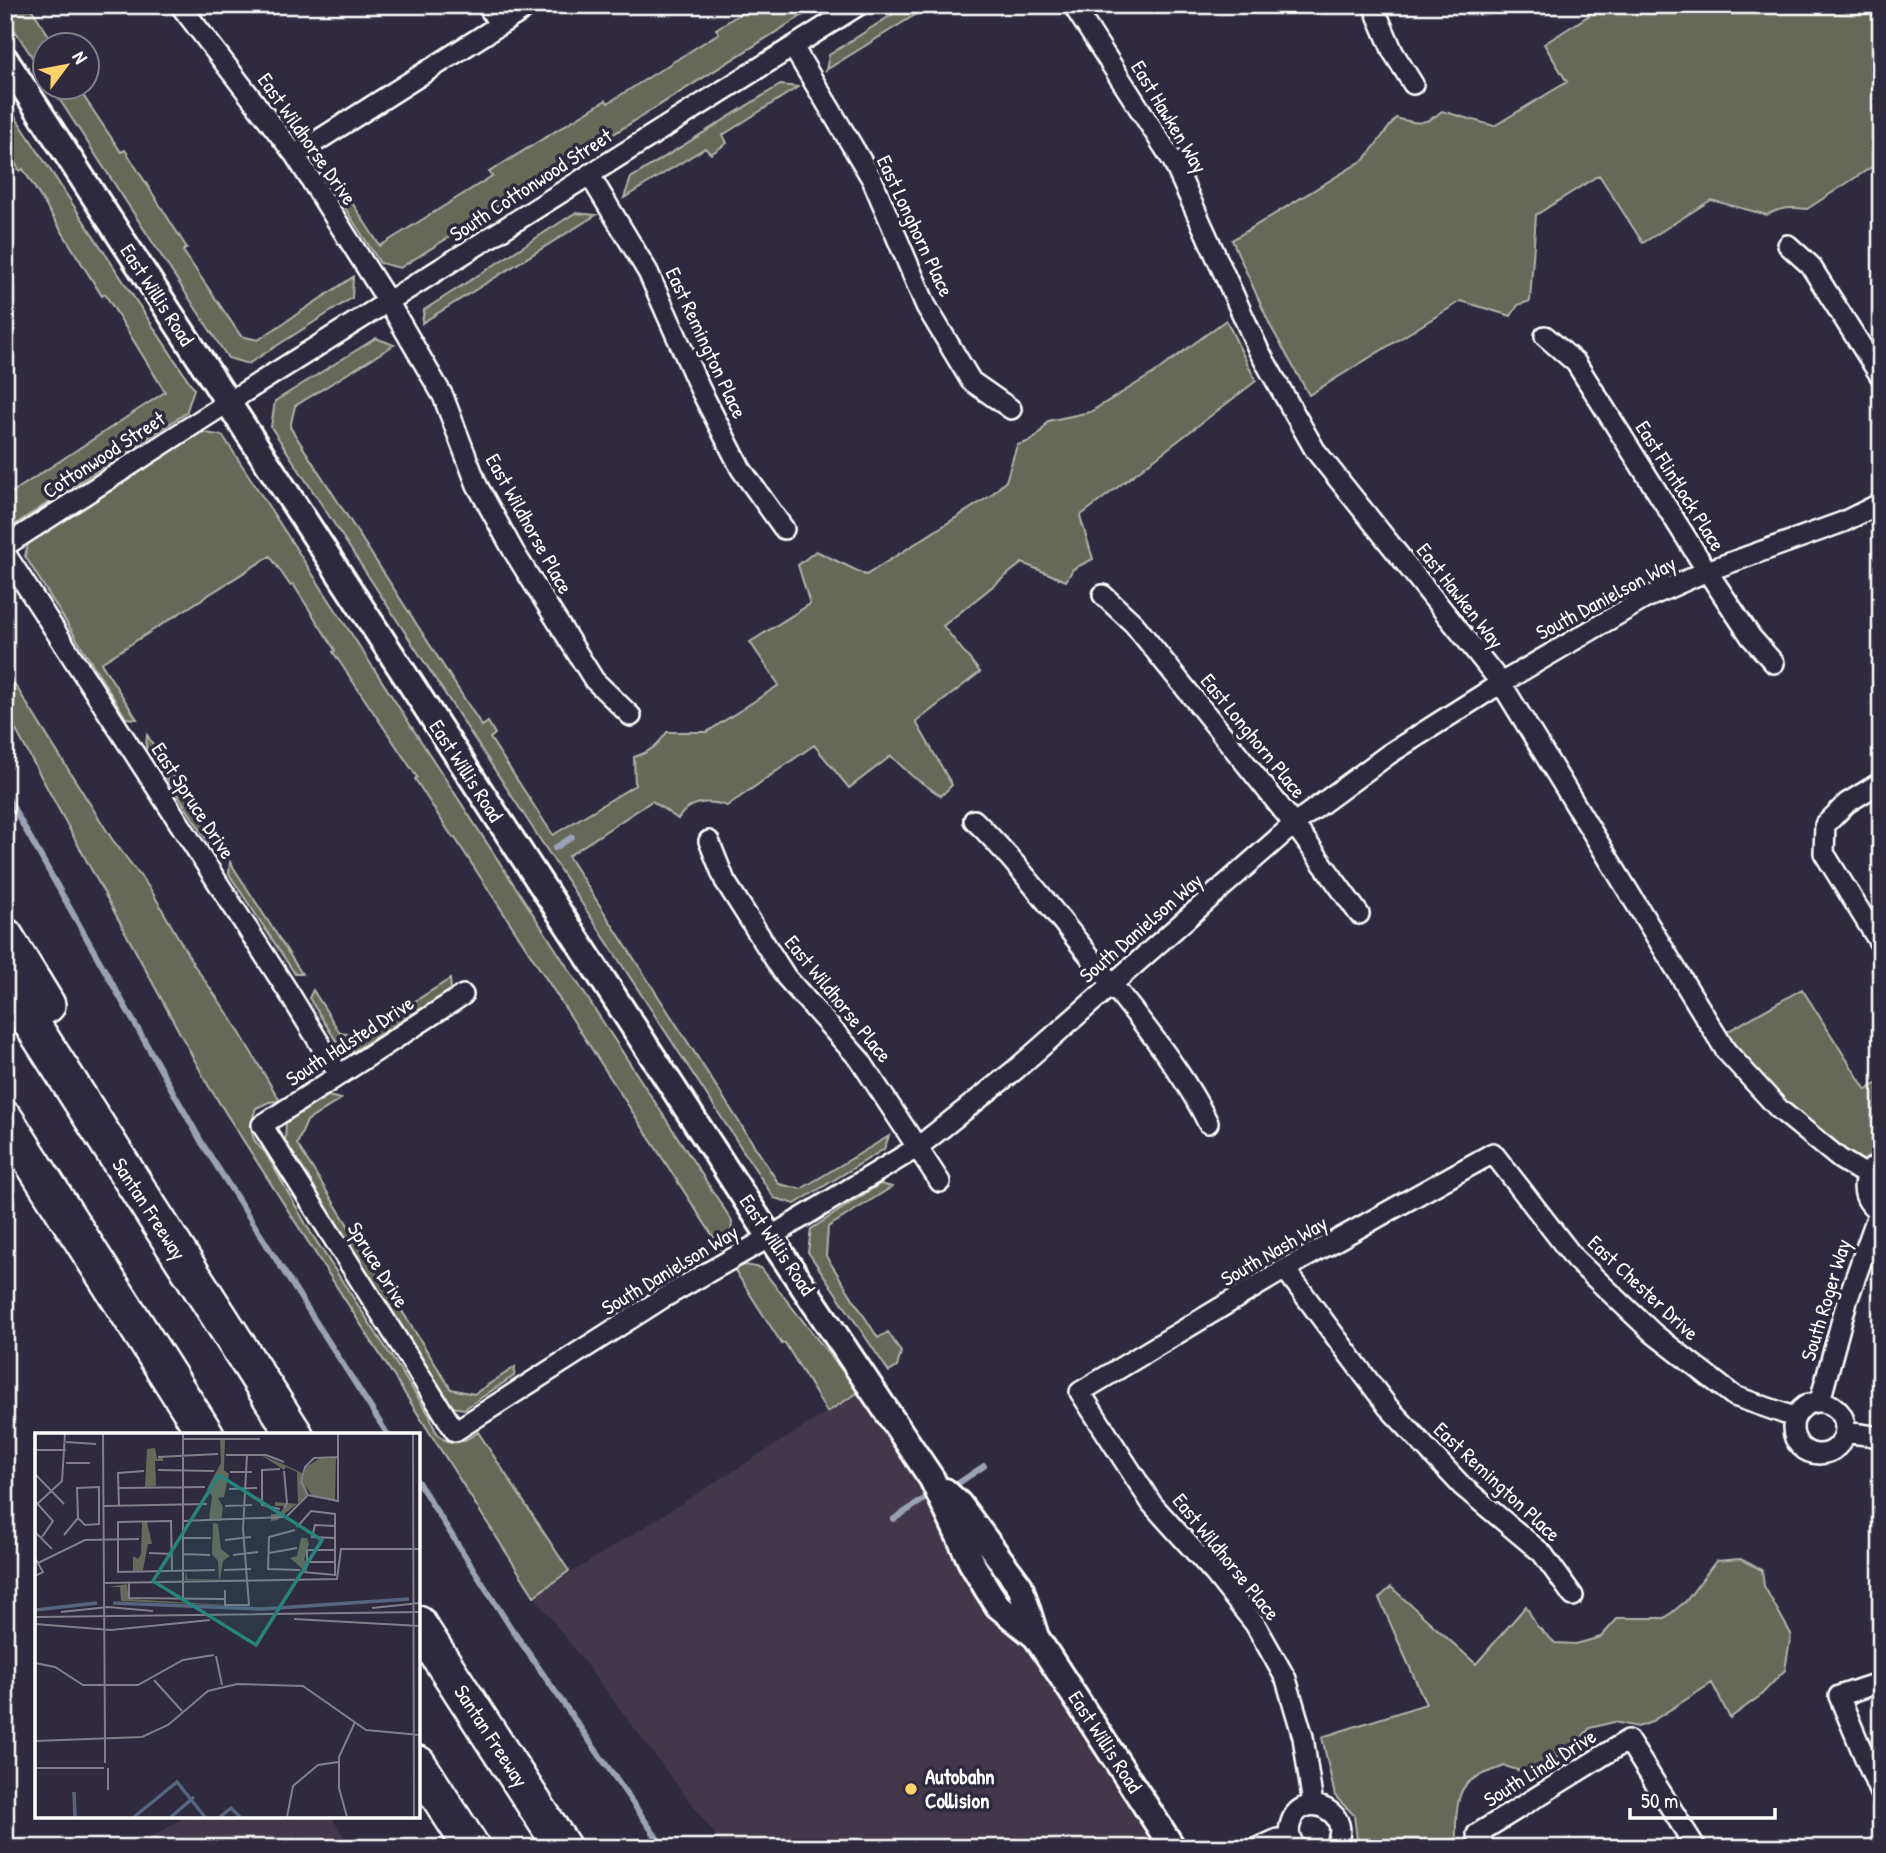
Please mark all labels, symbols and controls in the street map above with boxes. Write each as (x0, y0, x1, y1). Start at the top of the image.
north arrow (32, 32, 102, 102)
text: N (67, 46, 94, 68)
street label: East Hawken Way (1124, 55, 1215, 179)
street label: East Wildhorse Drive (251, 67, 364, 211)
street label: South Cottonwood Street (444, 121, 618, 248)
street label: East Longhorn Place (870, 150, 961, 301)
street label: East Willis Road (114, 238, 201, 351)
street label: East Remington Place (659, 262, 754, 423)
street label: Cottonwood Street (37, 404, 171, 505)
street label: East Flintlock Place (1629, 415, 1732, 556)
street label: East Wildhorse Place (479, 448, 580, 599)
street label: East Hawken Way (1410, 537, 1511, 655)
street label: South Danielson Way (1531, 548, 1681, 647)
street label: East Longhorn Place (1194, 667, 1313, 804)
street label: East Willis Road (423, 714, 510, 827)
street label: East Spruce Drive (145, 737, 242, 865)
street label: South Danielson Way (1073, 866, 1209, 989)
street label: East Wildhorse Place (778, 929, 899, 1068)
street label: South Halsted Drive (280, 988, 419, 1093)
street label: Santan Freeway (105, 1152, 193, 1266)
street label: East Willis Road (733, 1188, 822, 1301)
street label: South Nash Way (1215, 1208, 1332, 1293)
street label: Spruce Drive (341, 1216, 416, 1313)
street label: South Danielson Way (596, 1217, 744, 1322)
street label: East Chester Drive (1581, 1228, 1705, 1347)
street label: South Roger Way (1793, 1235, 1858, 1364)
street label: East Remington Place (1428, 1415, 1567, 1548)
inset map (35, 1433, 420, 1818)
street label: East Wildhorse Place (1166, 1487, 1287, 1626)
street label: Santan Freeway (447, 1679, 535, 1793)
street label: East Willis Road (1062, 1685, 1149, 1798)
street label: South Lindl Drive (1478, 1721, 1601, 1814)
place label: Autobahn Collision (925, 1762, 995, 1815)
scale bar (1630, 1776, 1776, 1820)
marker: Autobahn Collision (903, 1781, 919, 1797)
text: 50 m (1641, 1786, 1678, 1815)

